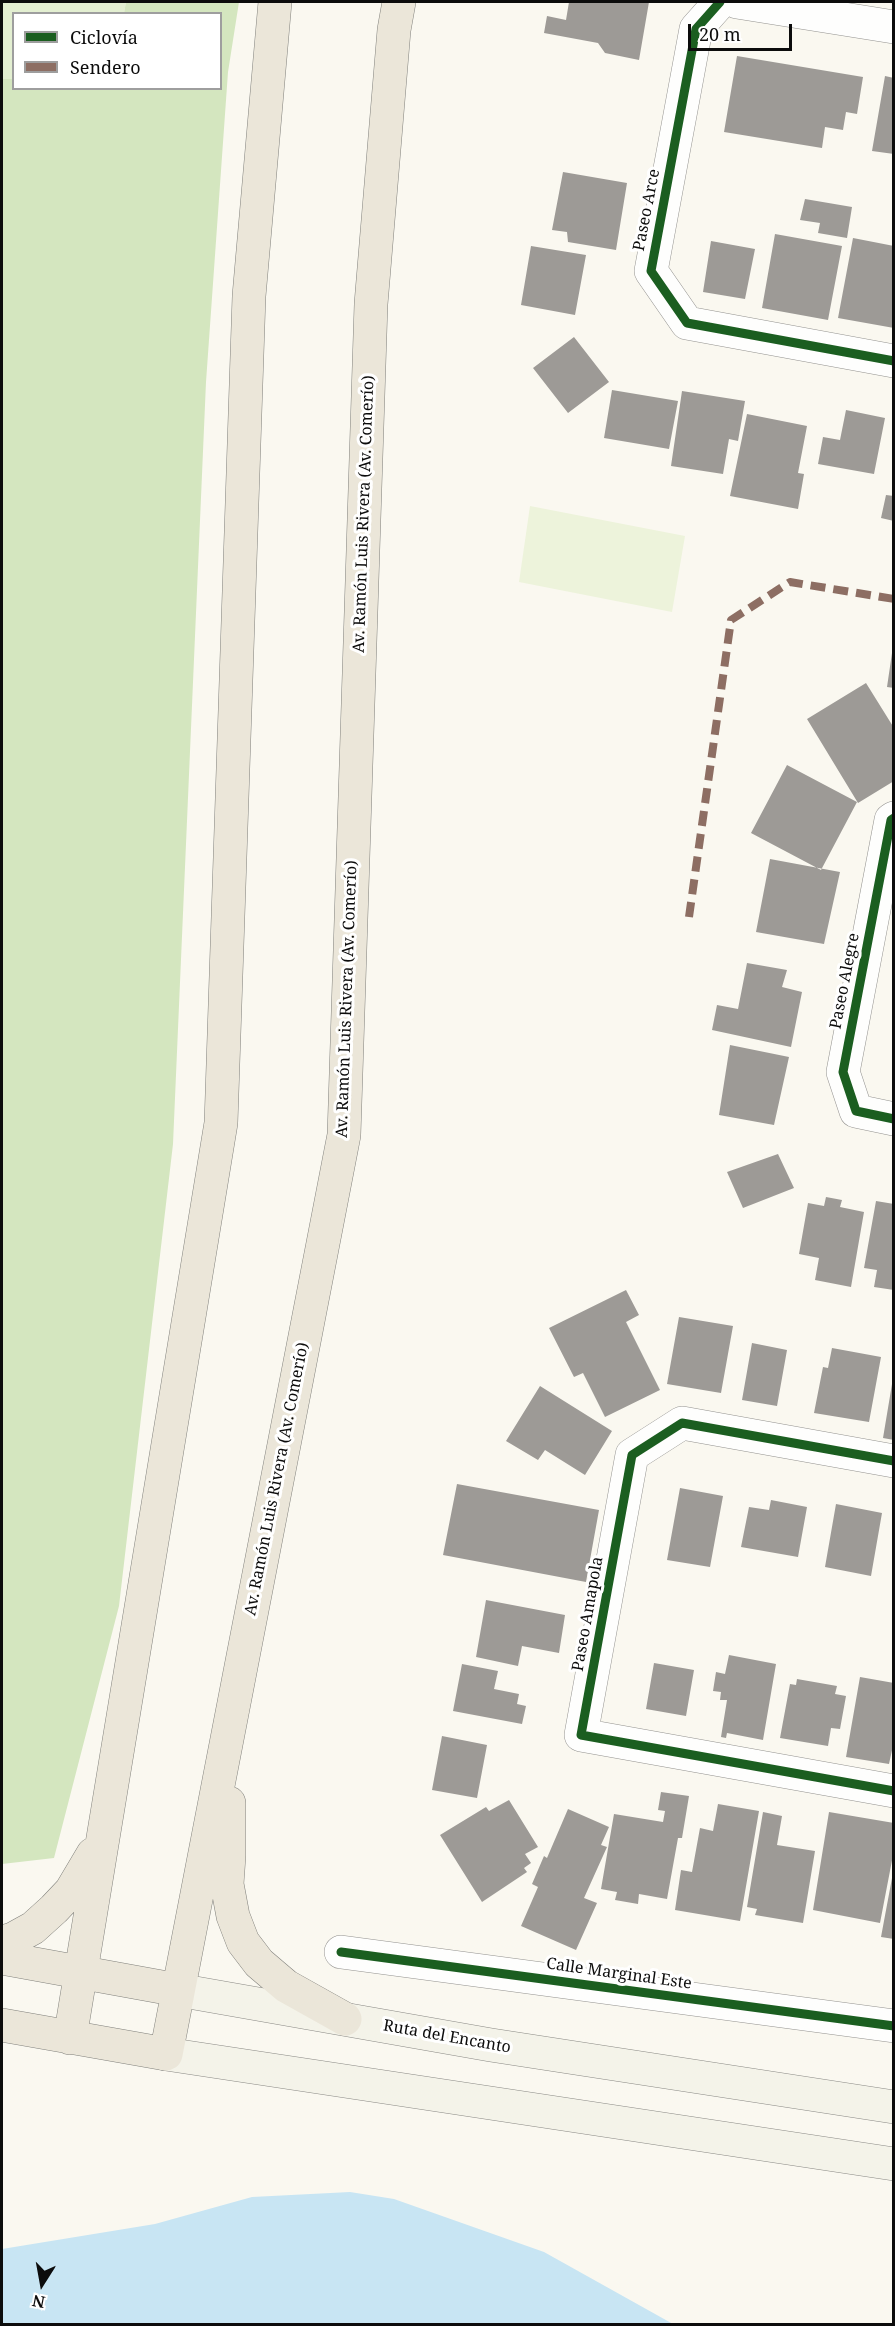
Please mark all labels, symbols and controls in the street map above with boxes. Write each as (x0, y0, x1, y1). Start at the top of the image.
legend (12, 12, 222, 90)
scale bar (691, 12, 794, 50)
text: 20 m (699, 22, 741, 46)
text: Ciclovía (70, 25, 138, 49)
text: Sendero (70, 55, 141, 79)
street label: Paseo Arce (630, 167, 664, 253)
street label: Av. Ramón Luis Rivera (Av. Comerío) (350, 375, 378, 653)
street label: Av. Ramón Luis Rivera (Av. Comerío) (333, 860, 361, 1138)
street label: Paseo Alegre (826, 931, 864, 1031)
street label: Av. Ramón Luis Rivera (Av. Comerío) (241, 1341, 313, 1617)
street label: Paseo Amapola (568, 1555, 608, 1673)
street label: Calle Marginal Este (545, 1954, 693, 1994)
street label: Ruta del Encanto (382, 2016, 512, 2058)
north arrow (12, 2254, 72, 2314)
text: N (30, 2290, 47, 2314)

